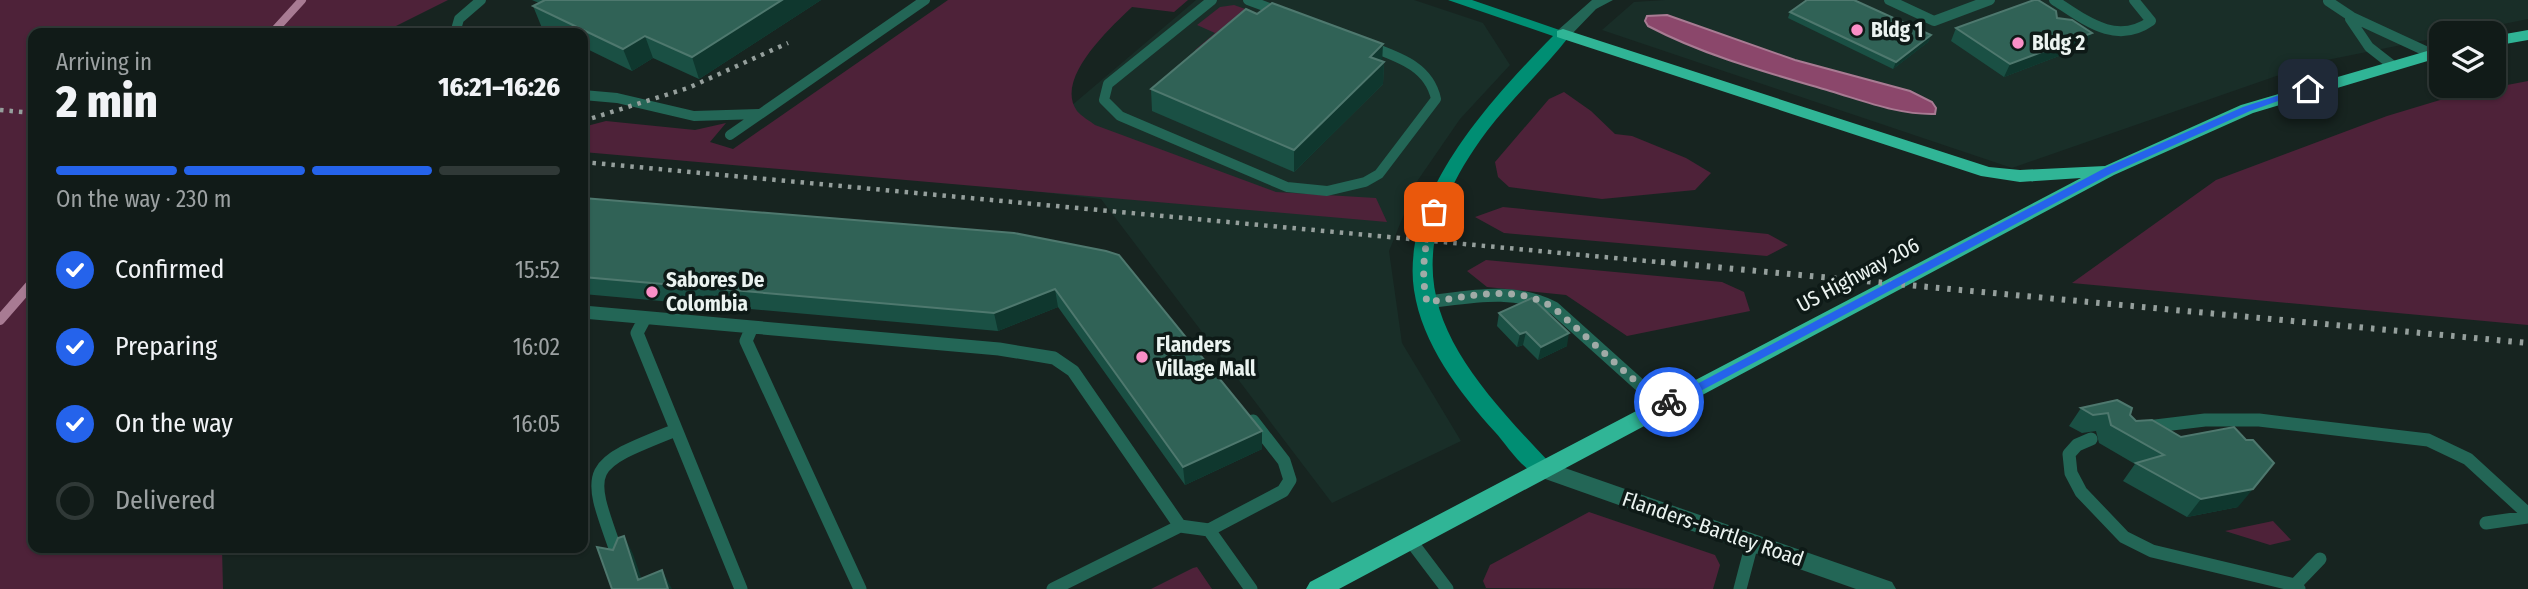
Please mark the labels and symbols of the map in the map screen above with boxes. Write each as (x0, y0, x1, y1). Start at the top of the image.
place label: Bldg 1 (1871, 17, 1924, 43)
marker: Bldg 1 (1849, 22, 1865, 38)
place label: Bldg 2 (2032, 30, 2086, 56)
marker: Bldg 2 (2010, 35, 2026, 51)
pin (2278, 59, 2338, 119)
pin (1404, 182, 1464, 242)
street label: US Highway 206 (1792, 232, 1924, 318)
place label: Sabores De Colombia (666, 267, 765, 317)
marker: Sabores De Colombia (644, 284, 660, 300)
place label: Flanders Village Mall (1155, 332, 1256, 382)
marker: Flanders Village Mall (1134, 349, 1150, 365)
courier (1634, 367, 1704, 437)
street label: Flanders-Bartley Road (1619, 486, 1807, 572)

